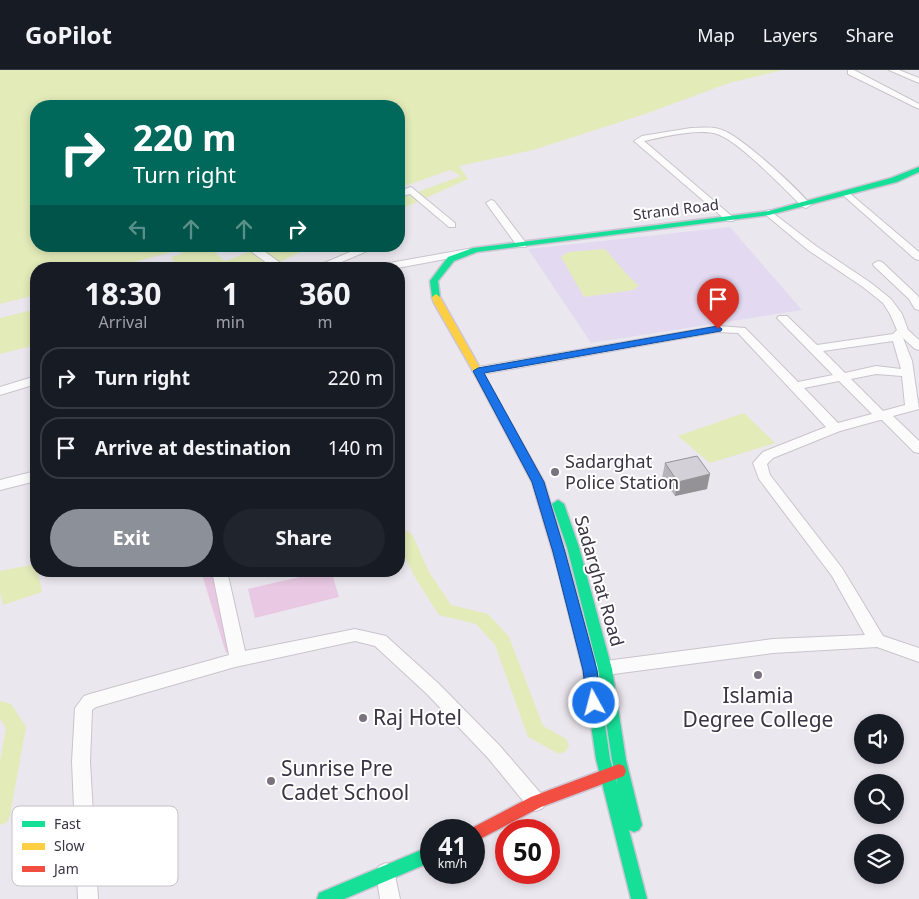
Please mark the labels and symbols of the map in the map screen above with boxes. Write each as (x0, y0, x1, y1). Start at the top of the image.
street label: Strand Road (632, 194, 720, 224)
pin (697, 278, 739, 329)
place label: Sadarghat Police Station (565, 449, 679, 494)
marker: Sadarghat Police Station (549, 466, 561, 478)
street label: Sadarghat Road (570, 512, 630, 649)
marker: Islamia Degree College (752, 669, 764, 681)
position arrow (567, 676, 619, 728)
place label: Islamia Degree College (683, 681, 833, 733)
place label: Raj Hotel (373, 703, 462, 731)
marker: Raj Hotel (357, 712, 369, 724)
place label: Sunrise Pre Cadet School (281, 754, 409, 806)
marker: Sunrise Pre Cadet School (265, 775, 277, 787)
legend (12, 806, 178, 886)
text: Fast (54, 814, 81, 833)
speed limit sign: 50 (495, 819, 560, 884)
text: Slow (54, 836, 85, 855)
text: Jam (52, 859, 79, 878)

